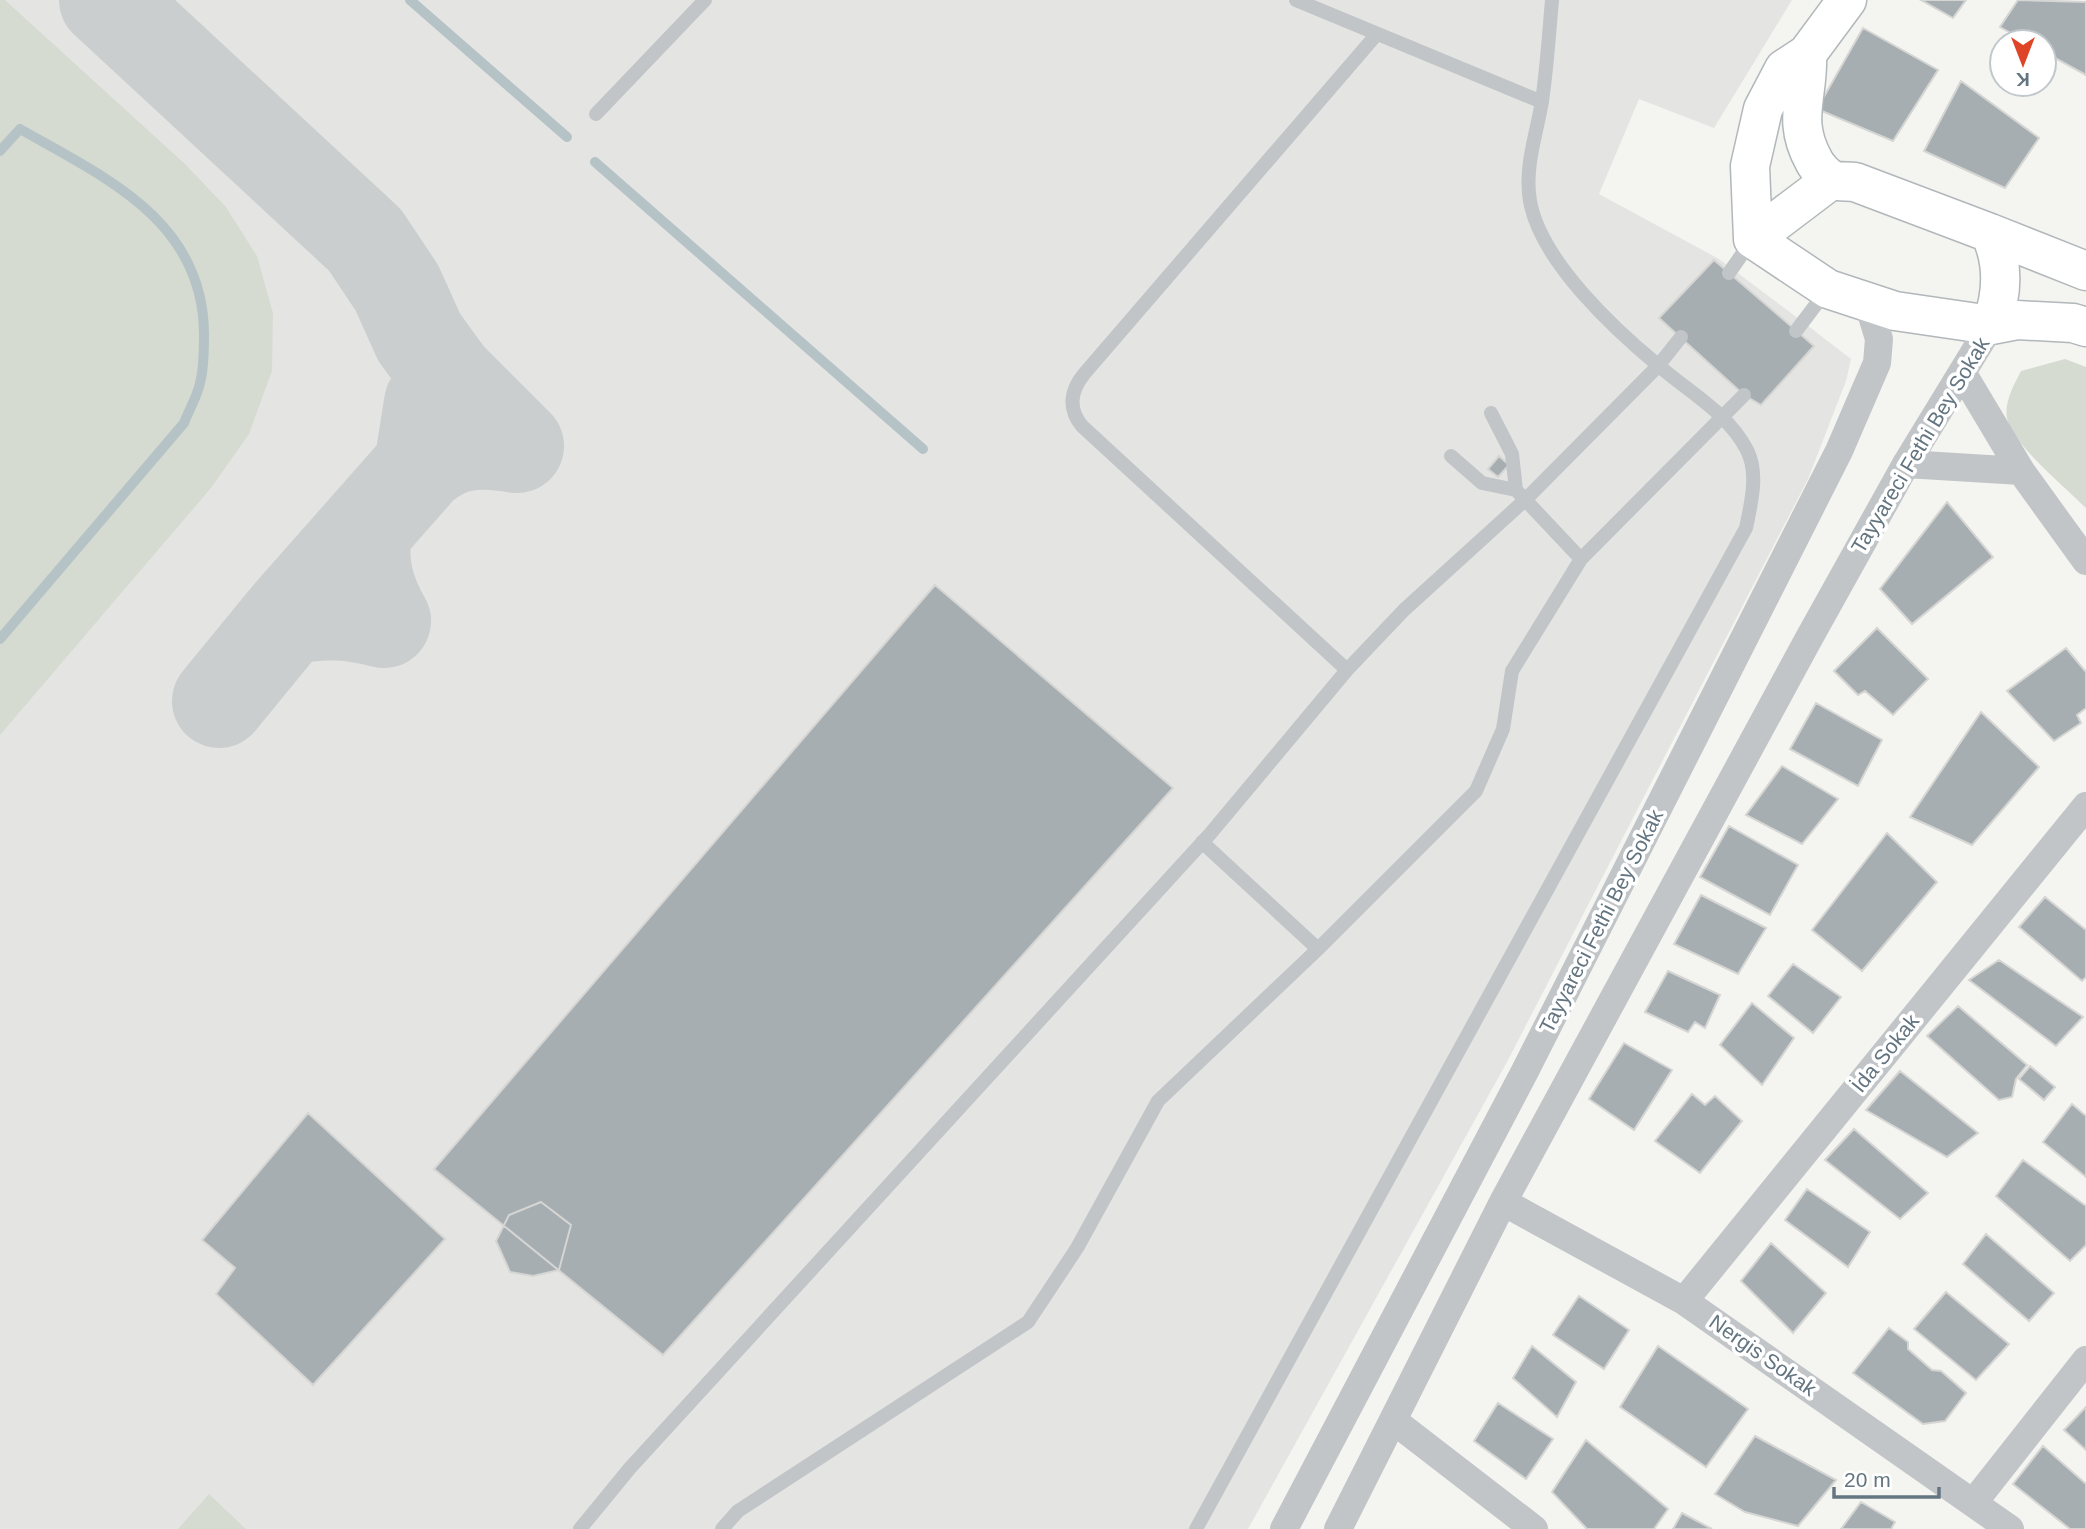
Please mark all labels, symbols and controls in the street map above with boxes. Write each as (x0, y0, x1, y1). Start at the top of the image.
north arrow (1988, 28, 2058, 98)
text: K (2016, 69, 2030, 90)
street label: Tayyareci Fethi Bey Sokak (1846, 333, 1994, 557)
street label: Tayyareci Fethi Bey Sokak (1535, 805, 1668, 1036)
street label: İda Sokak (1847, 1009, 1924, 1097)
street label: Nergis Sokak (1705, 1310, 1821, 1401)
scale bar (1834, 1456, 1939, 1500)
text: 20 m (1844, 1468, 1891, 1491)

